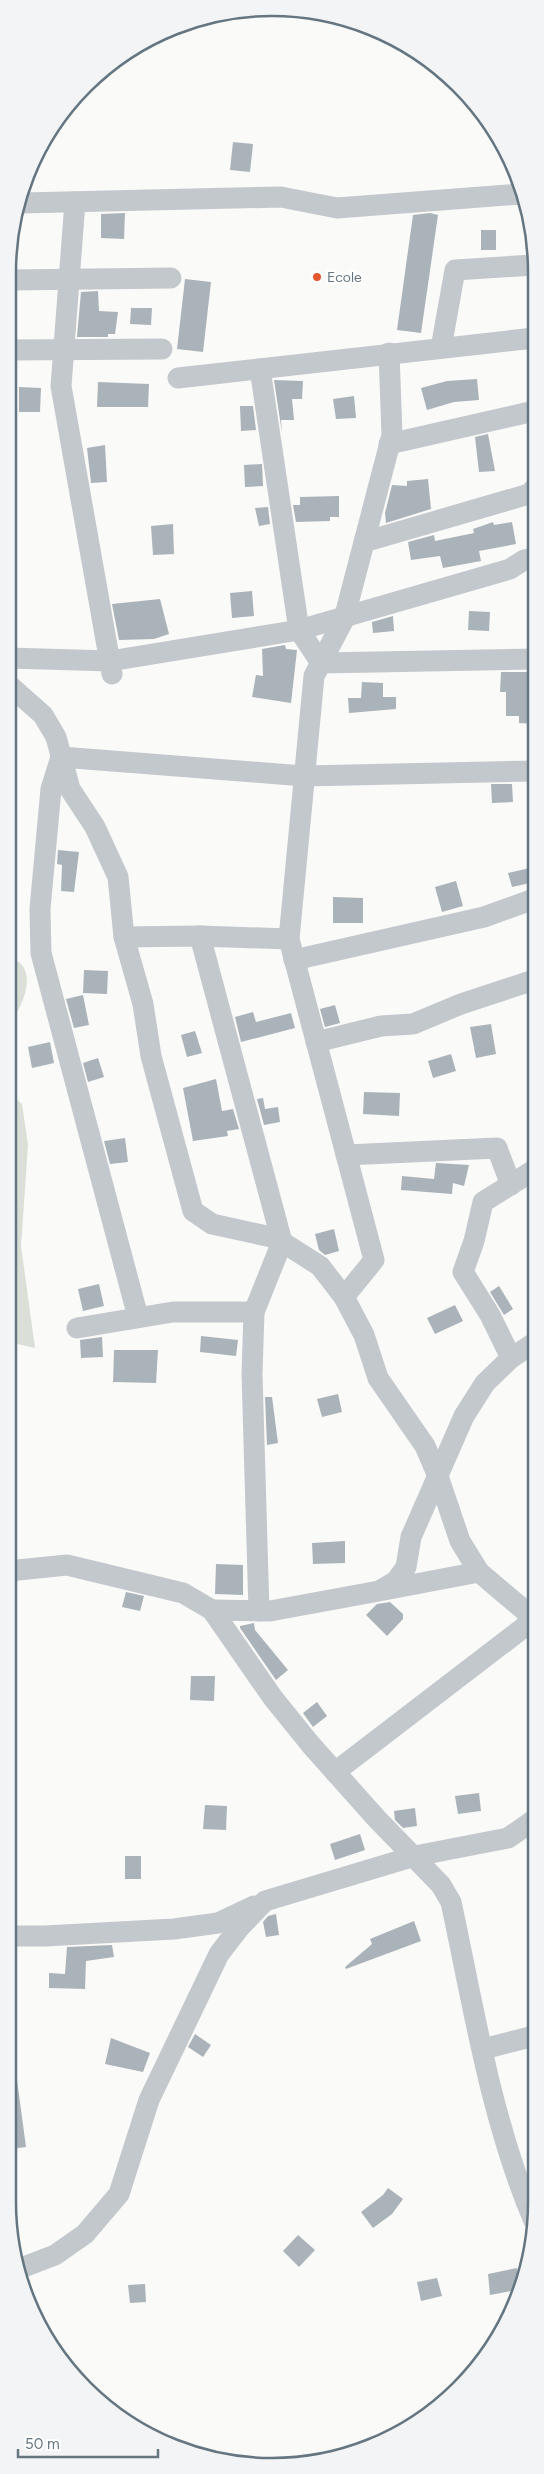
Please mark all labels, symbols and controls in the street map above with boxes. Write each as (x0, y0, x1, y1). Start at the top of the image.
place label: Ecole (327, 269, 362, 286)
marker: Ecole (311, 271, 323, 283)
scale bar (18, 2426, 158, 2458)
text: 50 m (25, 2435, 60, 2453)

